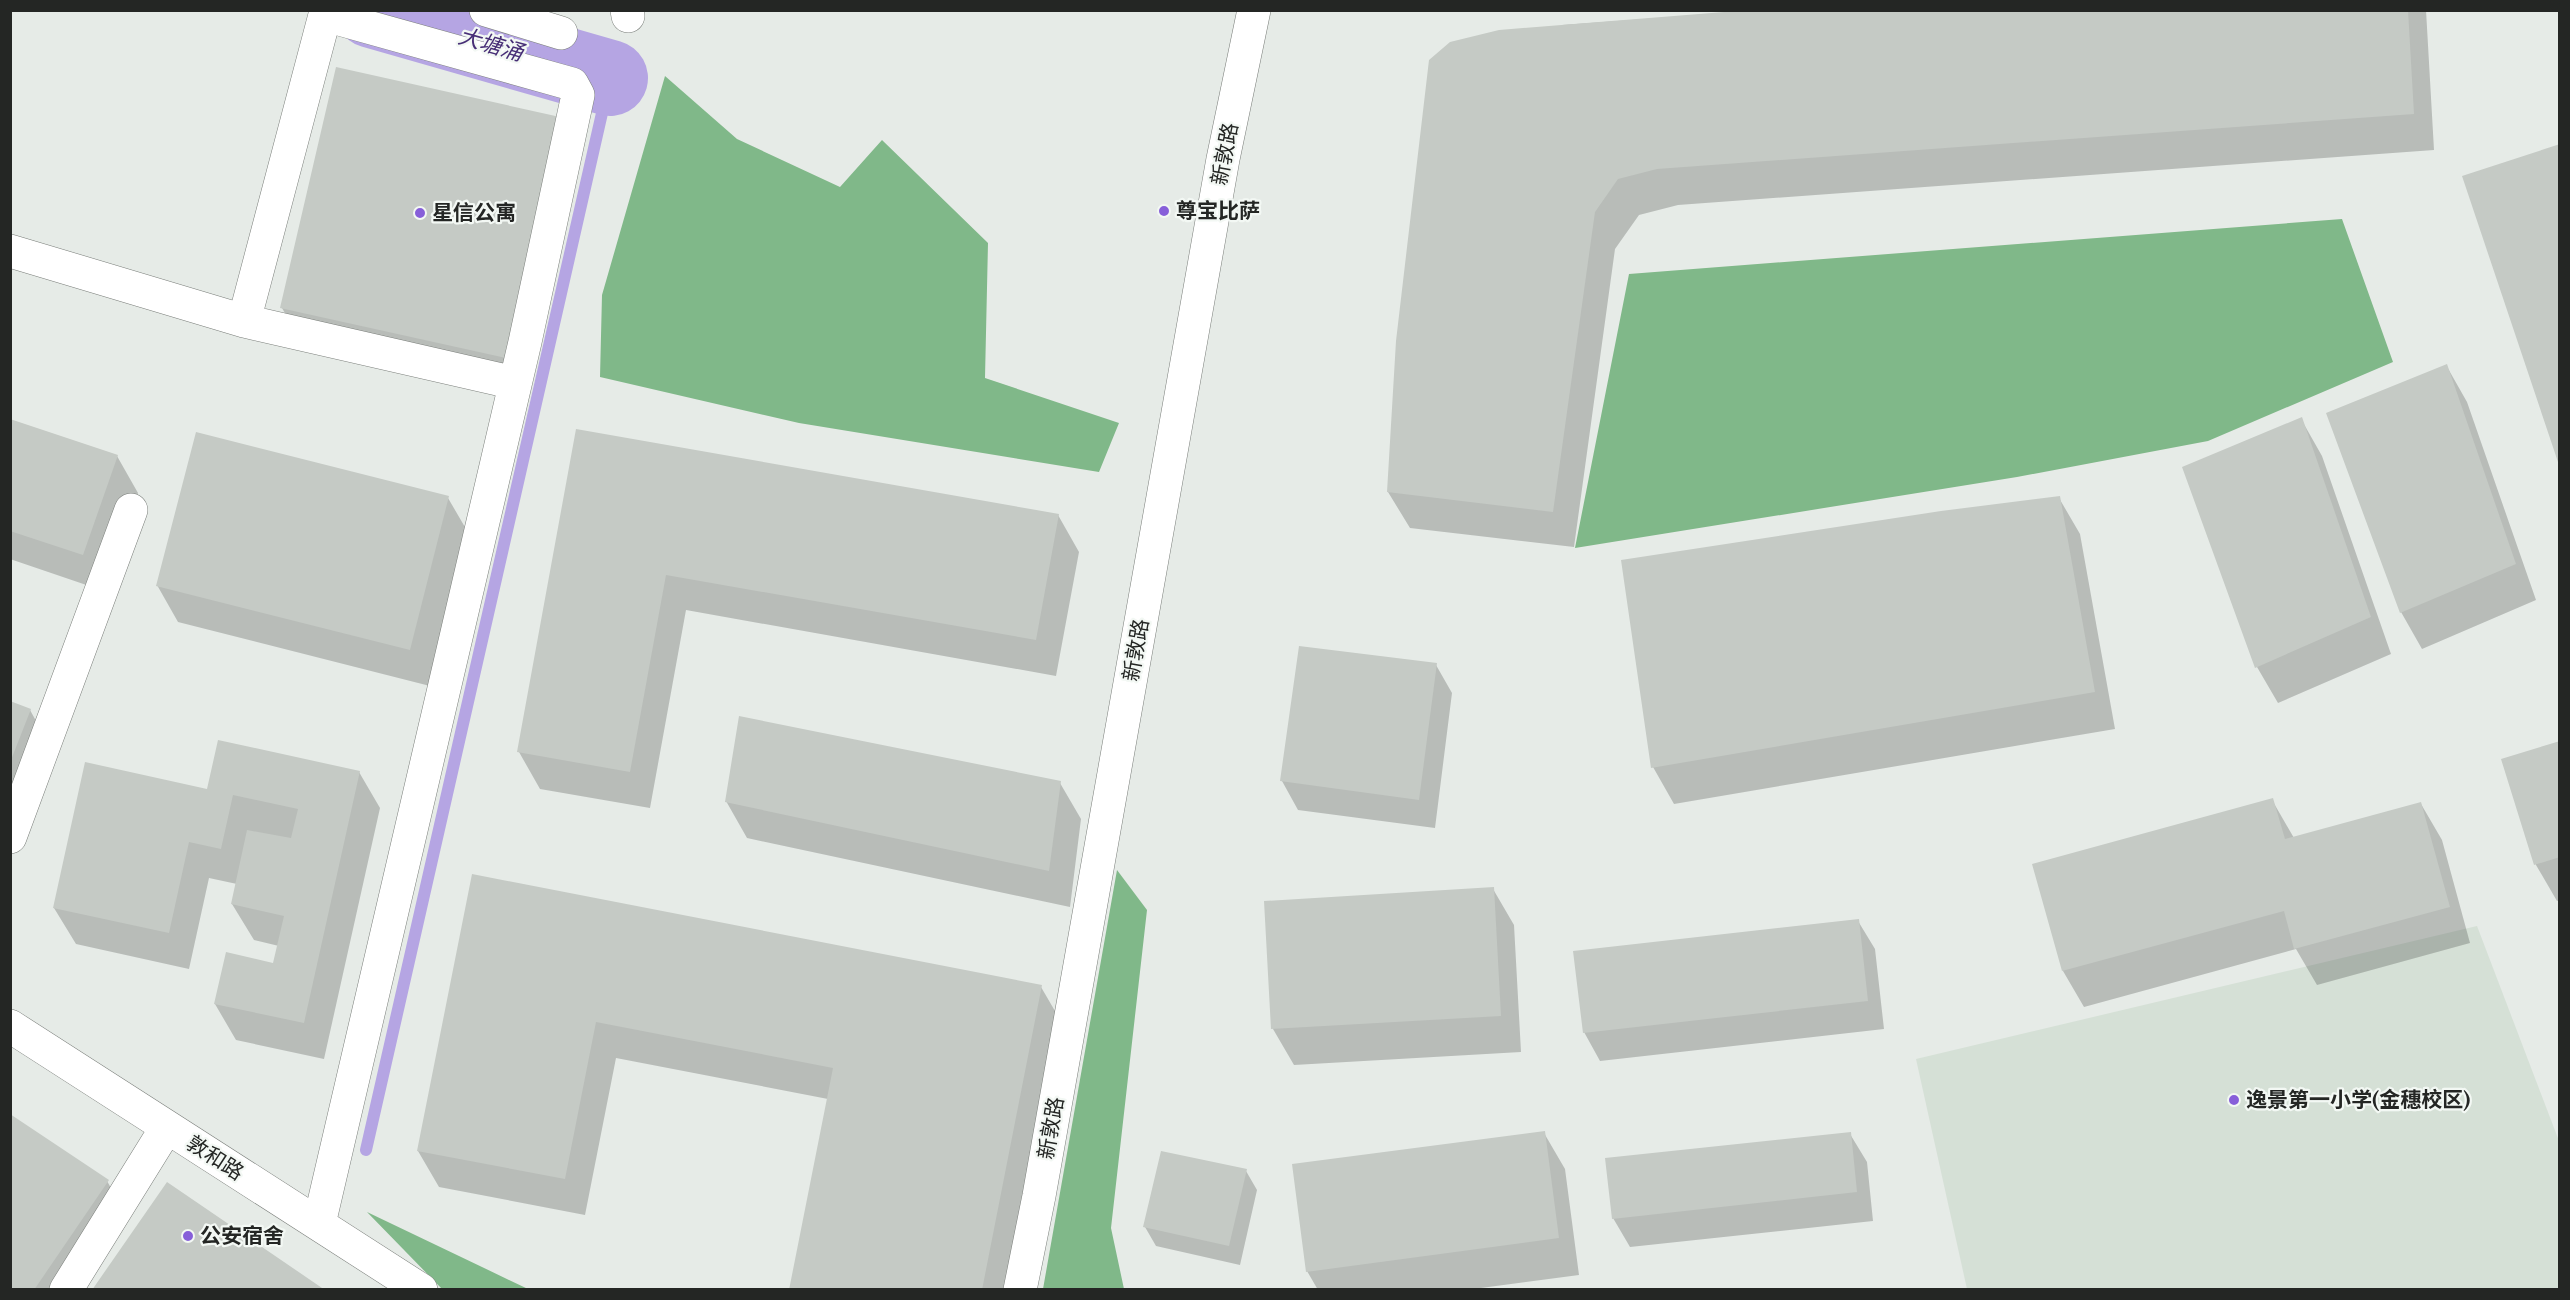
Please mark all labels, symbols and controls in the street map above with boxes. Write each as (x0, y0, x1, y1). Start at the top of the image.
water label: 大塘涌 (455, 22, 529, 67)
street label: 新敦路 (1206, 121, 1244, 187)
place label: 尊宝比萨 (1176, 198, 1260, 224)
place label: 星信公寓 (432, 200, 516, 226)
marker: 尊宝比萨 (1157, 204, 1171, 218)
marker: 星信公寓 (413, 206, 427, 220)
street label: 新敦路 (1118, 617, 1154, 683)
place label: 逸景第一小学(金穗校区) (2246, 1087, 2470, 1113)
marker: 逸景第一小学(金穗校区) (2227, 1093, 2241, 1107)
street label: 新敦路 (1033, 1095, 1069, 1161)
street label: 敦和路 (182, 1130, 248, 1186)
place label: 公安宿舍 (200, 1223, 284, 1249)
marker: 公安宿舍 (181, 1229, 195, 1243)

